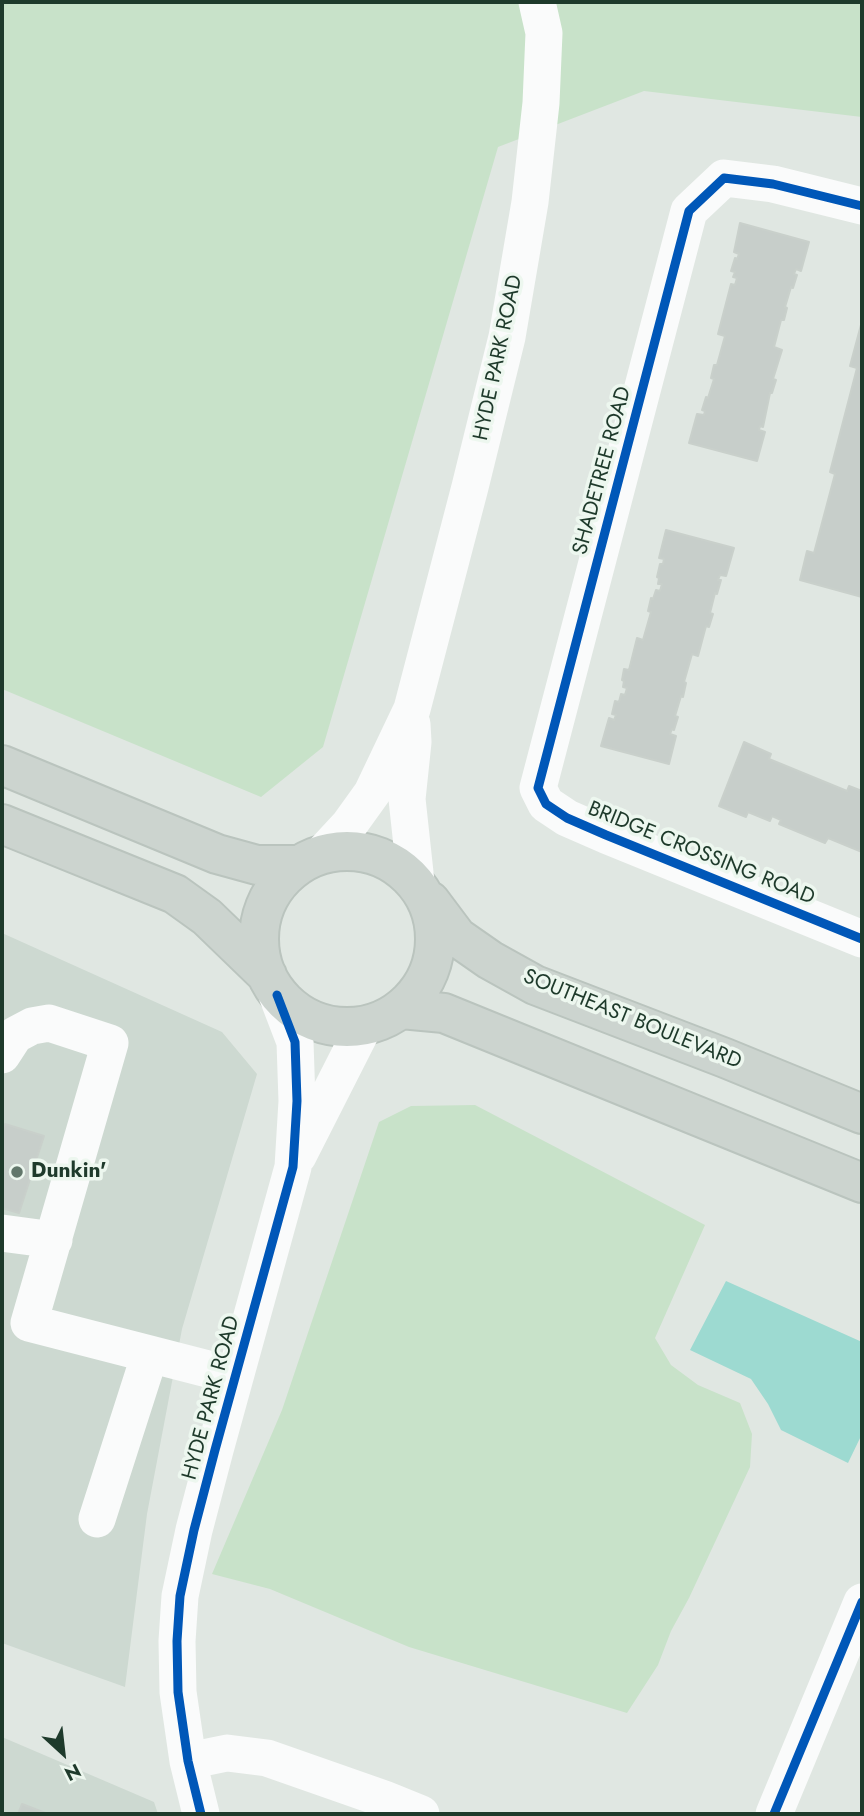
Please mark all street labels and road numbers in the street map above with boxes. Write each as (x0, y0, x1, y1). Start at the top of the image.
street label: HYDE PARK ROAD (469, 273, 529, 443)
street label: SHADETREE ROAD (568, 384, 638, 558)
street label: BRIDGE CROSSING ROAD (584, 797, 818, 911)
street label: SOUTHEAST BOULEVARD (519, 965, 745, 1075)
street label: HYDE PARK ROAD (178, 1313, 246, 1483)

